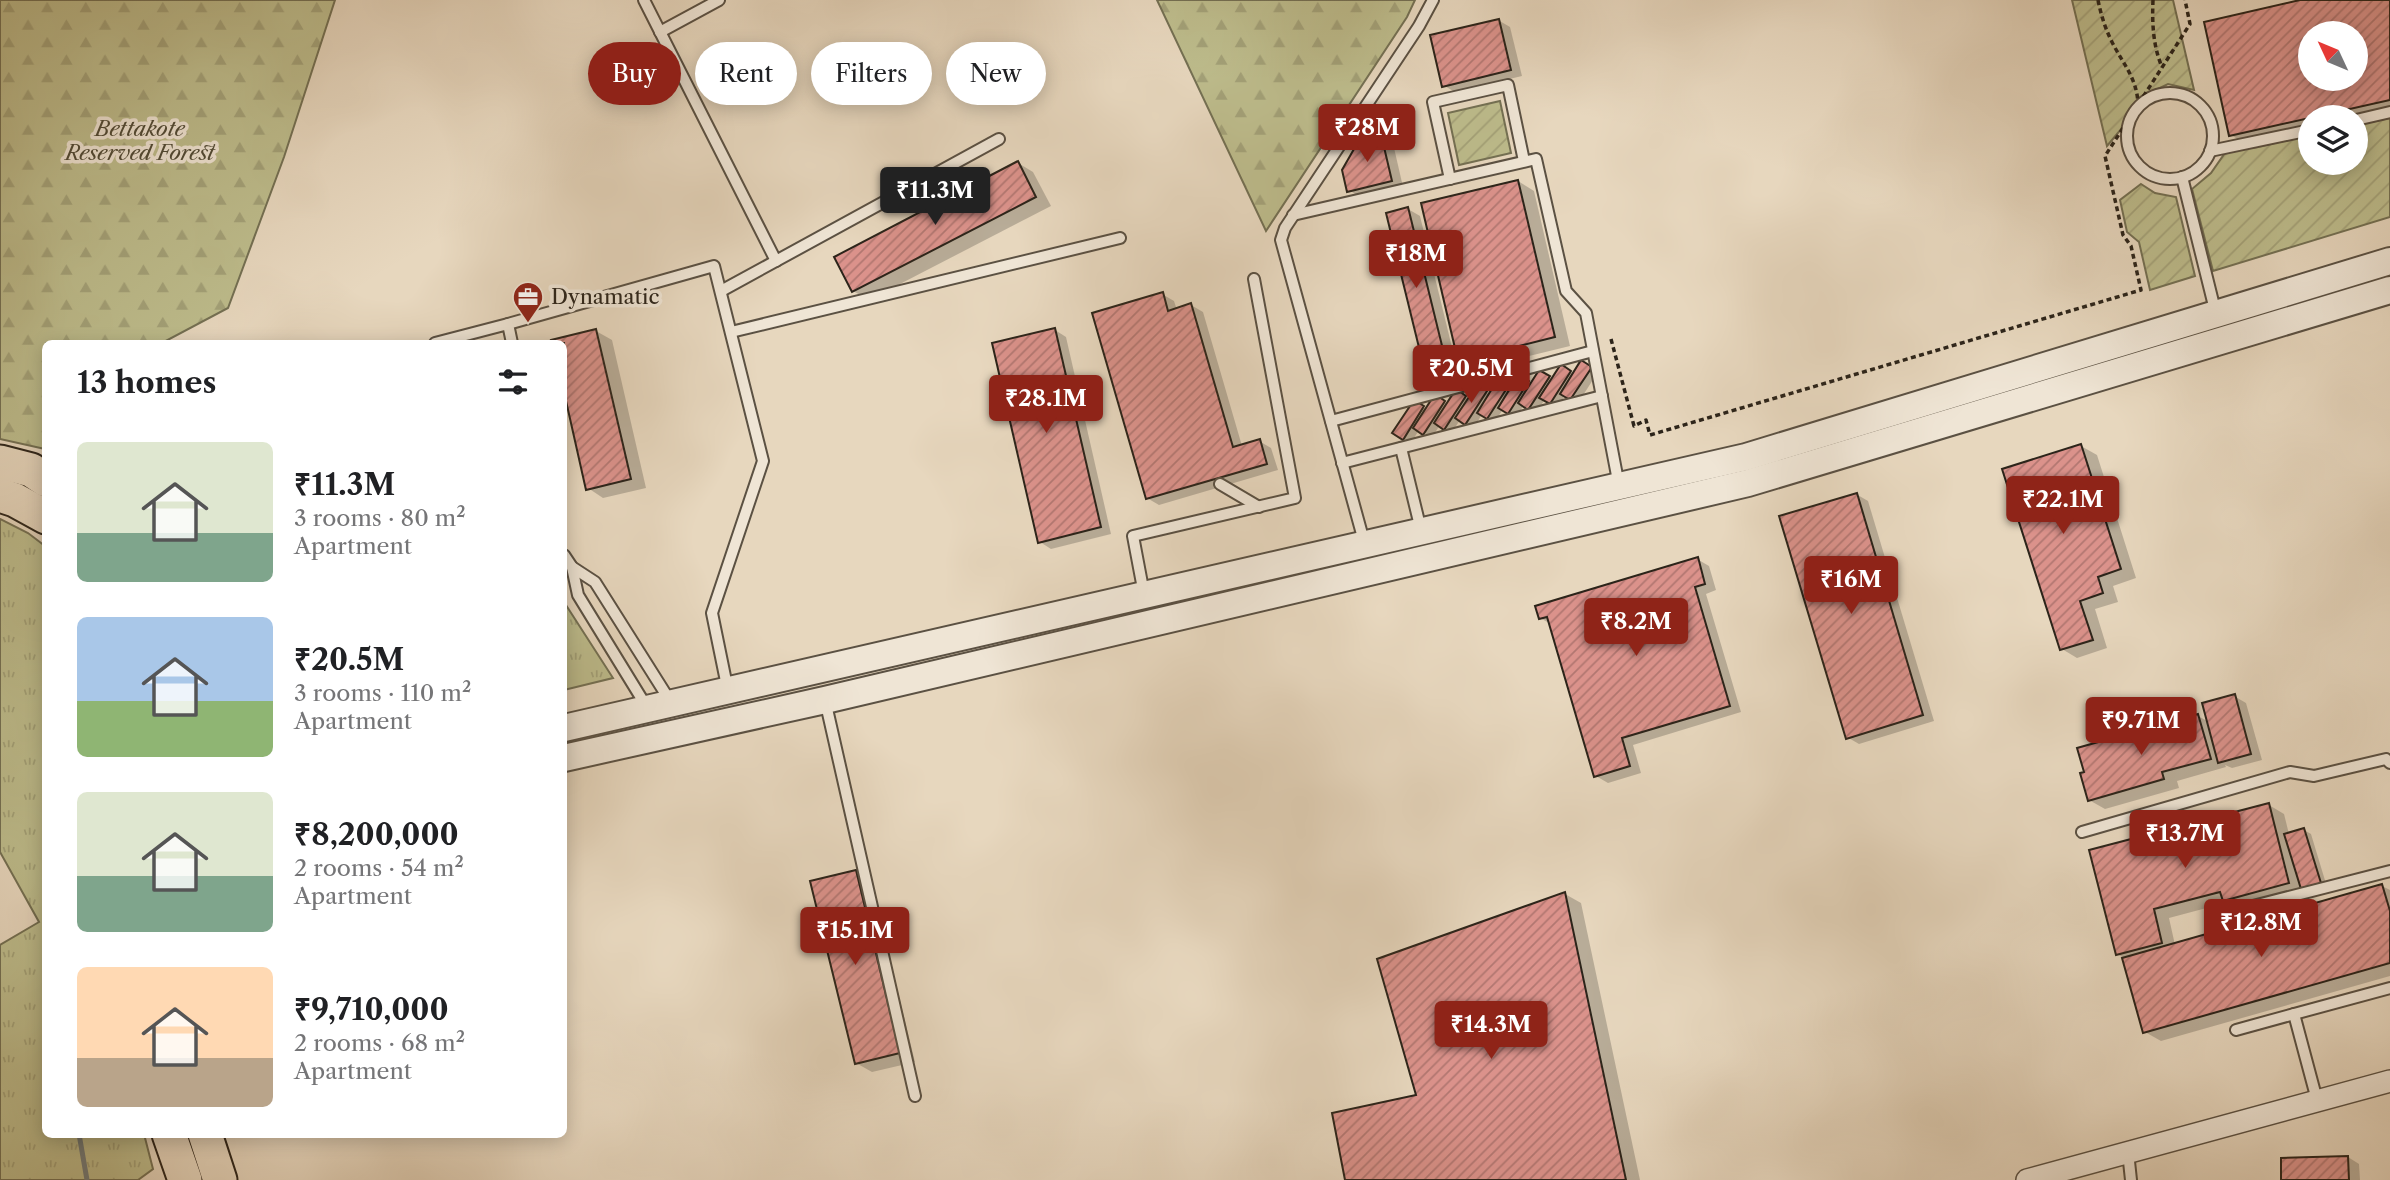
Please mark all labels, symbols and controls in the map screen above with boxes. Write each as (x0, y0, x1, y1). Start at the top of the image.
north arrow (2298, 21, 2368, 91)
map controls (2298, 21, 2368, 175)
chip: Buy (588, 42, 681, 105)
chip: Rent (695, 42, 797, 105)
chip: Filters (811, 42, 932, 105)
chip: New (946, 42, 1046, 105)
pin: ₹28M (1326, 104, 1408, 164)
button: layers (2298, 105, 2368, 175)
text: ₹28M (1334, 113, 1400, 141)
park label: Bettakote Reserved Forest (63, 116, 216, 165)
pin: ₹11.3M (878, 168, 992, 227)
text: ₹11.3M (896, 176, 974, 204)
pin: ₹18M (1375, 230, 1457, 290)
text: ₹18M (1385, 239, 1447, 267)
office icon: Dynamatic (511, 280, 545, 324)
place label: Dynamatic (551, 284, 659, 309)
pin: ₹20.5M (1414, 346, 1528, 405)
text: ₹20.5M (1429, 354, 1513, 382)
icon: filters (494, 363, 532, 401)
text: 13 homes (77, 364, 216, 401)
pin: ₹28.1M (989, 376, 1103, 435)
text: ₹28.1M (1005, 384, 1087, 412)
text: ₹11.3M (294, 466, 395, 503)
icon: home (133, 470, 217, 554)
pin: ₹22.1M (2006, 476, 2120, 536)
text: ₹22.1M (2022, 485, 2104, 513)
text: 3 rooms · 80 m² (294, 504, 466, 532)
text: Apartment (294, 532, 412, 560)
pin: ₹16M (1810, 556, 1892, 616)
text: ₹16M (1820, 565, 1882, 593)
pin: ₹8.2M (1587, 598, 1685, 658)
text: ₹8.2M (1600, 607, 1672, 635)
text: ₹20.5M (294, 641, 404, 678)
icon: home (133, 645, 217, 729)
text: 3 rooms · 110 m² (294, 679, 471, 707)
pin: ₹9.71M (2084, 698, 2198, 757)
text: ₹9.71M (2102, 706, 2180, 734)
text: Apartment (294, 707, 412, 735)
pin: ₹13.7M (2128, 810, 2242, 870)
text: ₹8,200,000 (294, 816, 459, 853)
text: ₹13.7M (2145, 819, 2225, 847)
icon: home (133, 820, 217, 904)
text: 2 rooms · 54 m² (294, 854, 464, 882)
text: Apartment (294, 882, 412, 910)
pin: ₹12.8M (2204, 900, 2318, 959)
pin: ₹15.1M (798, 908, 912, 967)
text: ₹12.8M (2220, 908, 2302, 936)
text: ₹15.1M (816, 916, 894, 944)
text: ₹9,710,000 (294, 991, 449, 1028)
icon: home (133, 995, 217, 1079)
pin: ₹14.3M (1434, 1002, 1548, 1061)
text: ₹14.3M (1451, 1010, 1531, 1038)
text: 2 rooms · 68 m² (294, 1029, 465, 1057)
text: Apartment (294, 1057, 412, 1085)

